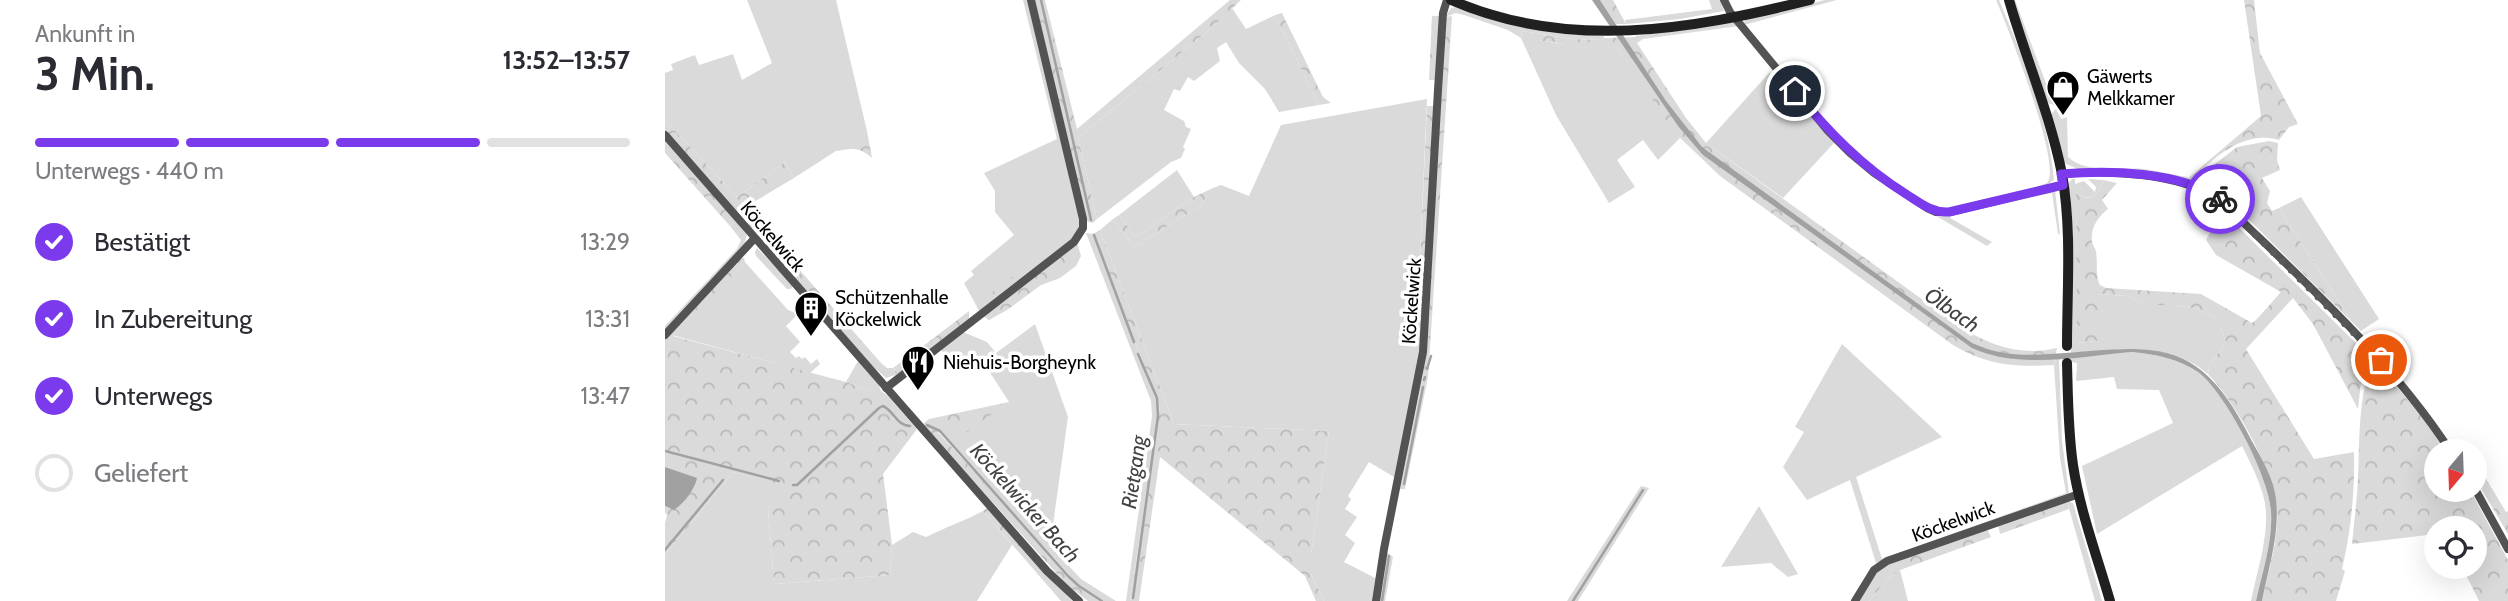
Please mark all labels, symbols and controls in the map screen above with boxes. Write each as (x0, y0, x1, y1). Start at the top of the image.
text: Ankunft in (35, 20, 135, 48)
text: 13:52–13:57 (503, 44, 630, 76)
text: 3 Min. (35, 46, 155, 102)
pin (1765, 61, 1825, 121)
place label: Gäwerts Melkkamer (2087, 65, 2175, 110)
shop icon: Gäwerts Melkkamer (2044, 68, 2082, 117)
icon: home (1776, 72, 1814, 110)
text: Unterwegs · 440 m (35, 157, 224, 185)
courier (2185, 164, 2255, 234)
icon: bike (2201, 180, 2239, 218)
street label: Köckelwick (736, 196, 810, 277)
icon: check (35, 223, 73, 261)
text: Bestätigt (94, 226, 191, 258)
text: 13:29 (580, 228, 630, 256)
street label: Köckelwick (1397, 257, 1426, 345)
water label: Ölbach (1920, 282, 1985, 337)
place label: Schützenhalle Köckelwick (835, 286, 949, 331)
building icon: Schützenhalle Köckelwick (792, 289, 830, 338)
icon: check (35, 300, 73, 338)
text: In Zubereitung (94, 303, 252, 335)
text: 13:31 (585, 305, 630, 333)
pin (2351, 330, 2411, 390)
icon: bag (2362, 341, 2400, 379)
restaurant icon: Niehuis-Borgheynk (899, 343, 937, 392)
place label: Niehuis-Borgheynk (943, 351, 1096, 374)
icon: check (35, 377, 73, 415)
text: Unterwegs (94, 380, 213, 412)
text: 13:47 (580, 382, 630, 410)
water label: Rietgang (1116, 432, 1151, 510)
water label: Köckelwicker Bach (965, 438, 1086, 568)
north arrow (2424, 439, 2487, 502)
map controls (2424, 439, 2487, 579)
text: Geliefert (94, 457, 188, 489)
street label: Köckelwick (1909, 496, 1998, 547)
button: locate (2424, 516, 2487, 579)

